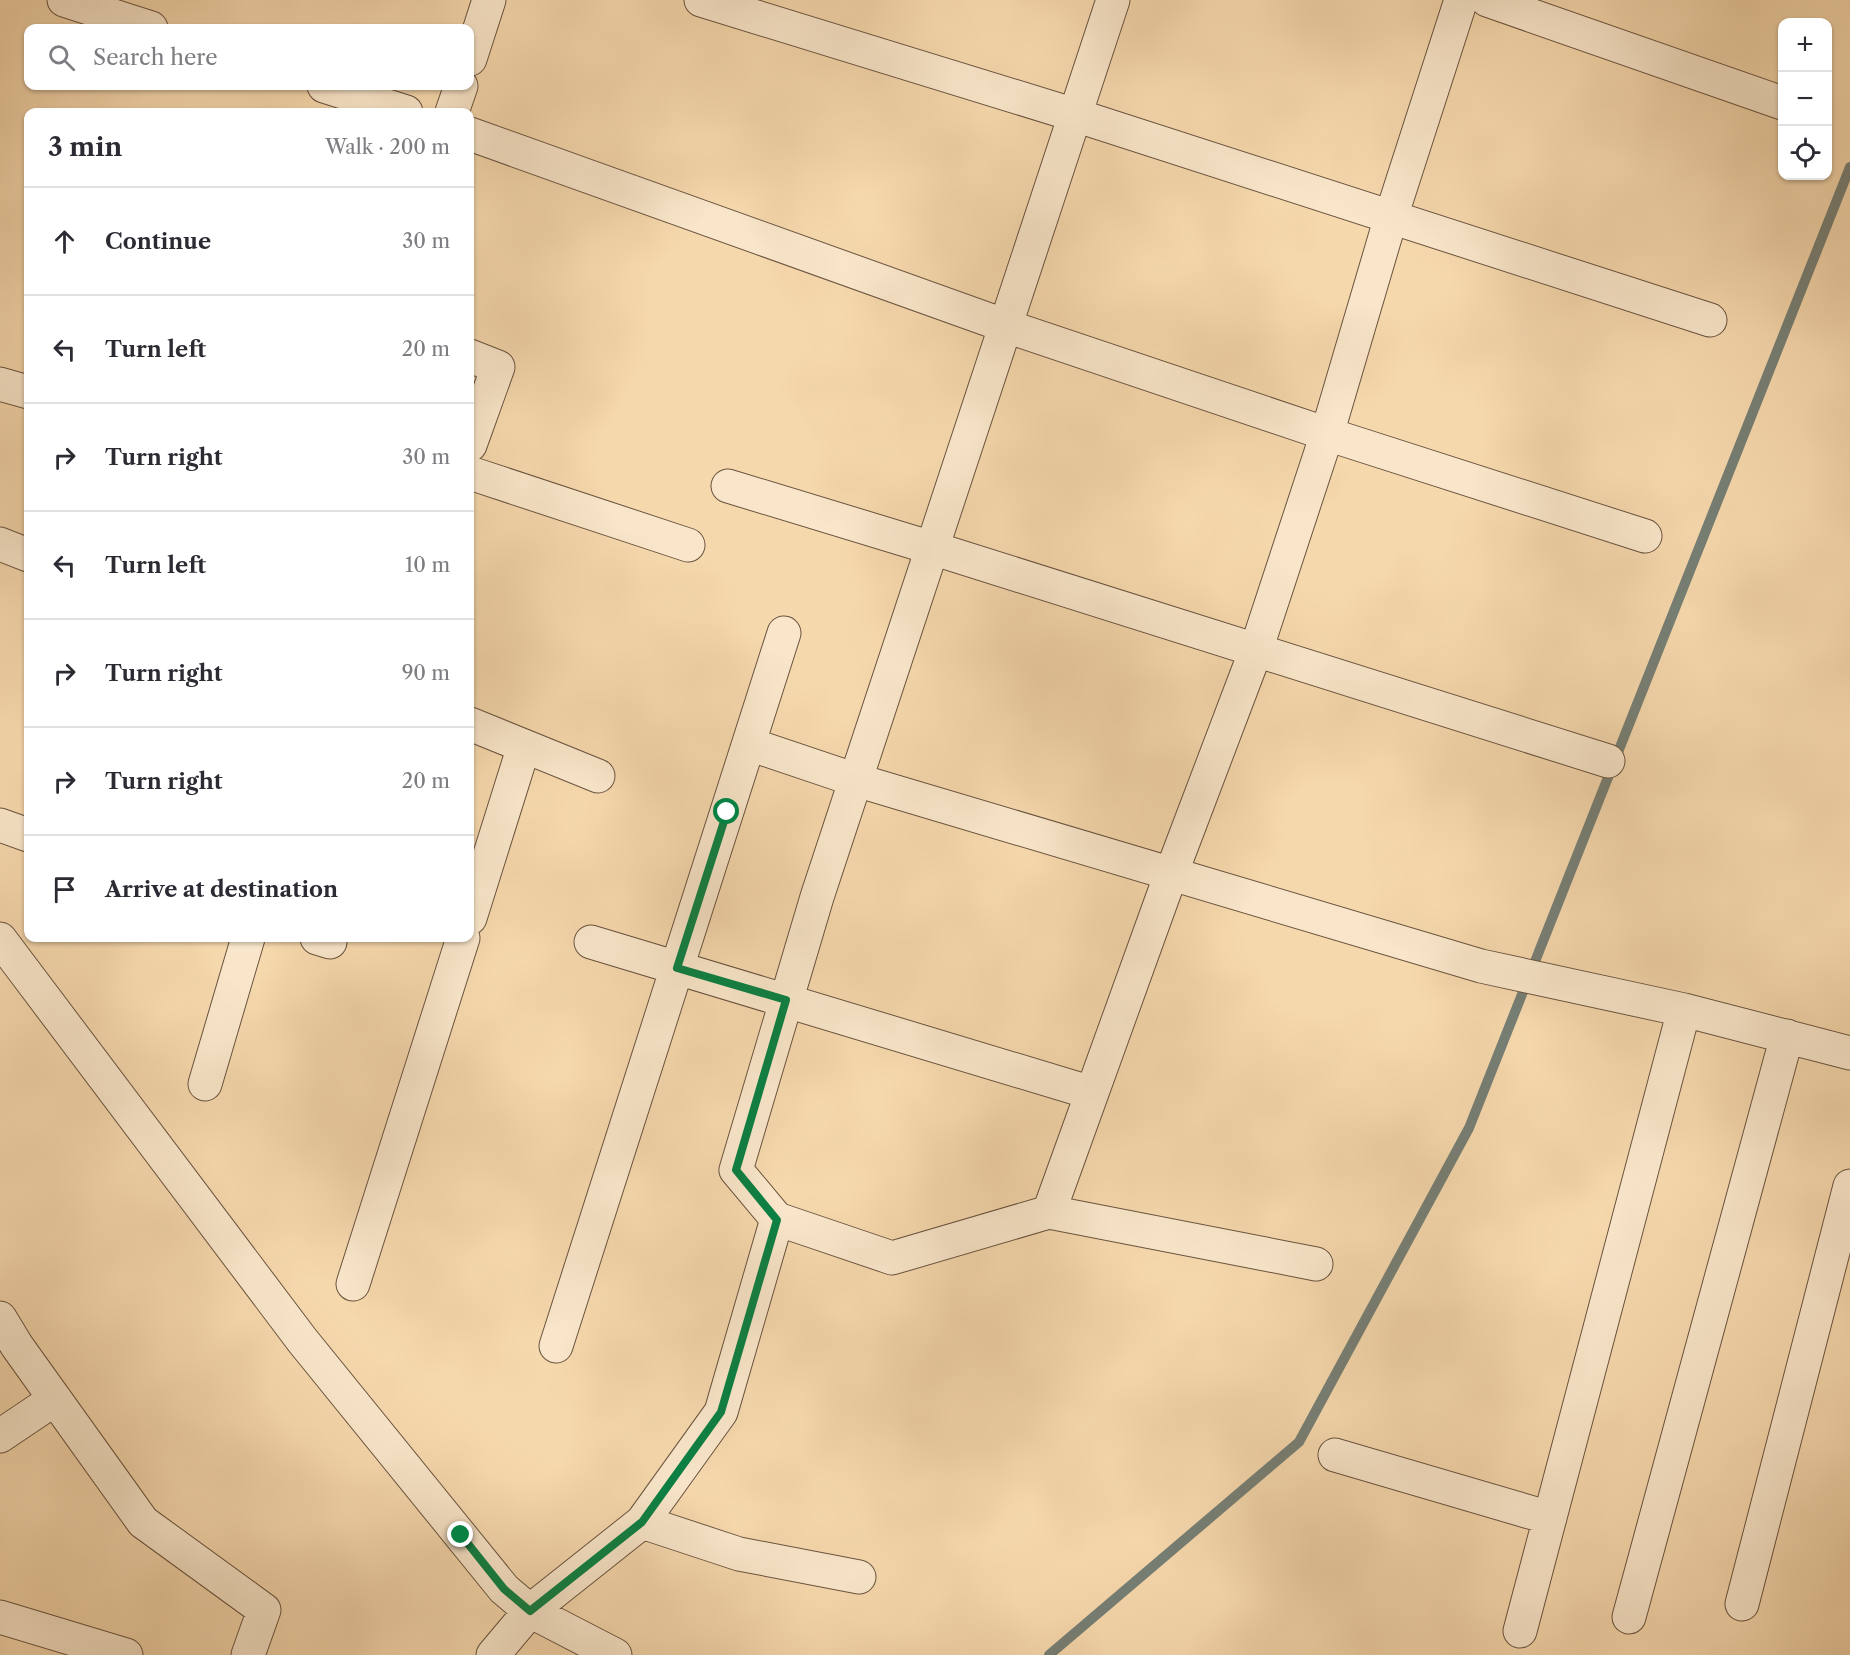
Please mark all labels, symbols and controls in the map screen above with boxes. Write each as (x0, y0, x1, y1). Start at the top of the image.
map controls (1778, 18, 1832, 180)
button: + (1778, 18, 1832, 72)
search box (24, 24, 474, 90)
icon: search (45, 41, 78, 74)
text: Search here (93, 44, 218, 71)
button: − (1778, 72, 1832, 126)
button: locate (1778, 126, 1832, 180)
text: 3 min (48, 131, 122, 163)
text: Walk · 200 m (325, 135, 450, 159)
icon: ahead (48, 225, 81, 258)
text: Continue (105, 228, 211, 255)
text: 30 m (402, 229, 450, 253)
icon: left (48, 333, 81, 366)
text: Turn left (105, 336, 206, 363)
text: 20 m (402, 337, 450, 361)
icon: right (48, 441, 81, 474)
text: Turn right (105, 444, 223, 471)
text: 30 m (402, 445, 450, 469)
icon: left (48, 549, 81, 582)
text: Turn left (105, 552, 206, 579)
text: 10 m (405, 553, 450, 577)
icon: right (48, 657, 81, 690)
text: Turn right (105, 660, 223, 687)
text: 90 m (402, 661, 450, 685)
icon: right (48, 765, 81, 798)
text: Turn right (105, 768, 223, 795)
text: 20 m (402, 769, 450, 793)
route start (713, 798, 739, 824)
icon: arrive (48, 873, 81, 906)
text: Arrive at destination (105, 876, 338, 903)
route end (447, 1521, 473, 1547)

